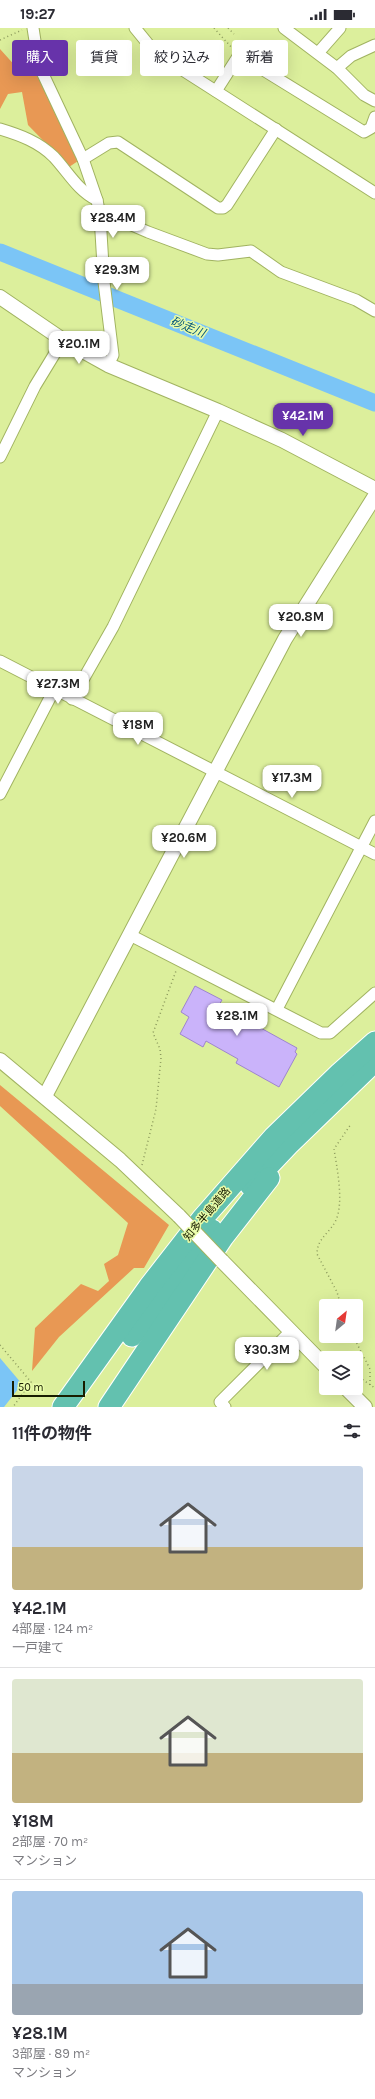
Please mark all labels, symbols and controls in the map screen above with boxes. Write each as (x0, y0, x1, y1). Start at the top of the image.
text: 19:27 (20, 5, 55, 23)
chip: 購入 (12, 40, 68, 76)
chip: 賃貸 (76, 40, 132, 76)
chip: 絞り込み (140, 40, 224, 76)
chip: 新着 (232, 40, 288, 76)
pin: ¥28.4M (80, 205, 146, 239)
text: ¥28.4M (90, 210, 136, 225)
pin: ¥29.3M (84, 257, 150, 291)
text: ¥29.3M (94, 262, 140, 277)
water label: 砂走川 (169, 314, 209, 341)
pin: ¥20.1M (46, 331, 112, 365)
text: ¥20.1M (58, 336, 100, 351)
pin: ¥42.1M (270, 403, 336, 437)
text: ¥42.1M (282, 408, 324, 423)
pin: ¥20.8M (268, 604, 334, 638)
text: ¥20.8M (278, 609, 324, 624)
pin: ¥27.3M (25, 671, 91, 705)
text: ¥27.3M (36, 676, 80, 691)
pin: ¥18M (114, 712, 162, 746)
text: ¥18M (122, 717, 154, 732)
pin: ¥17.3M (259, 765, 325, 799)
text: ¥17.3M (272, 770, 312, 785)
pin: ¥20.6M (151, 825, 217, 859)
text: ¥20.6M (161, 830, 207, 845)
pin: ¥28.1M (204, 1003, 270, 1037)
text: ¥28.1M (216, 1008, 258, 1023)
street label: 知多半島道路 (181, 1185, 233, 1243)
north arrow (319, 1299, 363, 1343)
map controls (319, 1299, 363, 1395)
pin: ¥30.3M (234, 1337, 300, 1371)
text: ¥30.3M (244, 1342, 290, 1357)
button: layers (319, 1351, 363, 1395)
scale bar (12, 1379, 85, 1398)
text: 50 m (18, 1381, 44, 1394)
icon: filters (341, 1420, 363, 1442)
text: 11件の物件 (12, 1423, 92, 1443)
icon: home (152, 1492, 224, 1564)
text: ¥42.1M (12, 1598, 67, 1618)
text: 4部屋 · 124 m² (12, 1621, 93, 1636)
text: 一戸建て (12, 1640, 64, 1655)
icon: home (152, 1705, 224, 1777)
text: ¥18M (12, 1811, 54, 1831)
text: 2部屋 · 70 m² (12, 1834, 88, 1849)
text: マンション (12, 1853, 77, 1868)
icon: home (152, 1917, 224, 1989)
text: ¥28.1M (12, 2023, 68, 2043)
text: 3部屋 · 89 m² (12, 2046, 90, 2061)
text: マンション (12, 2065, 77, 2080)

